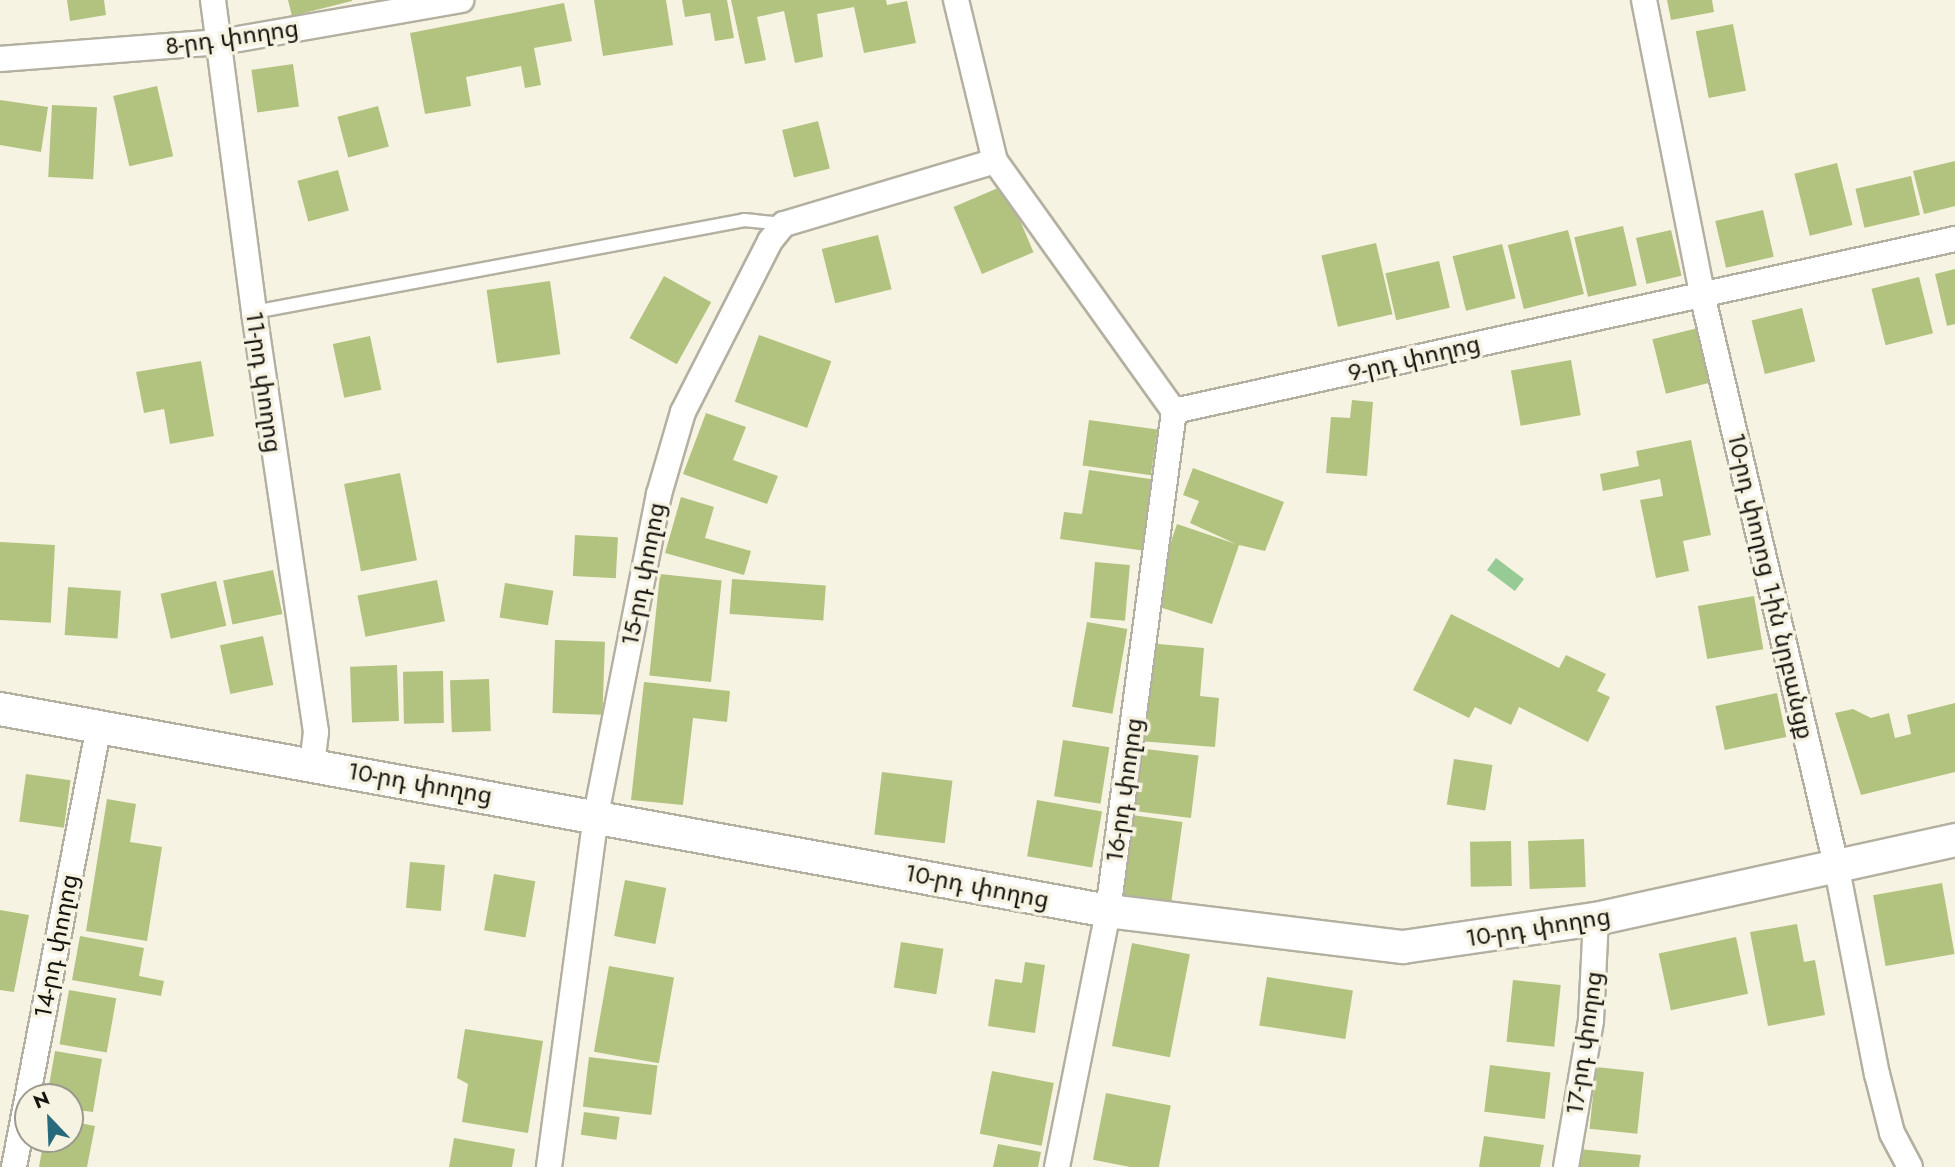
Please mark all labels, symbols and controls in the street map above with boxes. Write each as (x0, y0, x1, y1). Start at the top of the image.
street label: 8-րդ փողոց (164, 13, 300, 61)
street label: 11-րդ փողոց (240, 309, 288, 455)
street label: 9-րդ փողոց (1345, 329, 1483, 387)
street label: 10-րդ փողոց 1-ին նրբանցք (1722, 430, 1820, 742)
street label: 15-րդ փողոց (615, 500, 671, 648)
street label: 16-րդ փողոց (1100, 716, 1148, 864)
street label: 10-րդ փողոց (345, 756, 495, 810)
street label: 10-րդ փողոց (902, 858, 1052, 914)
street label: 14-րդ փողոց (28, 872, 84, 1020)
street label: 10-րդ փողոց (1463, 901, 1613, 953)
street label: 17-րդ փողոց (1560, 969, 1608, 1117)
north arrow (14, 1083, 84, 1153)
text: N (29, 1085, 54, 1115)

